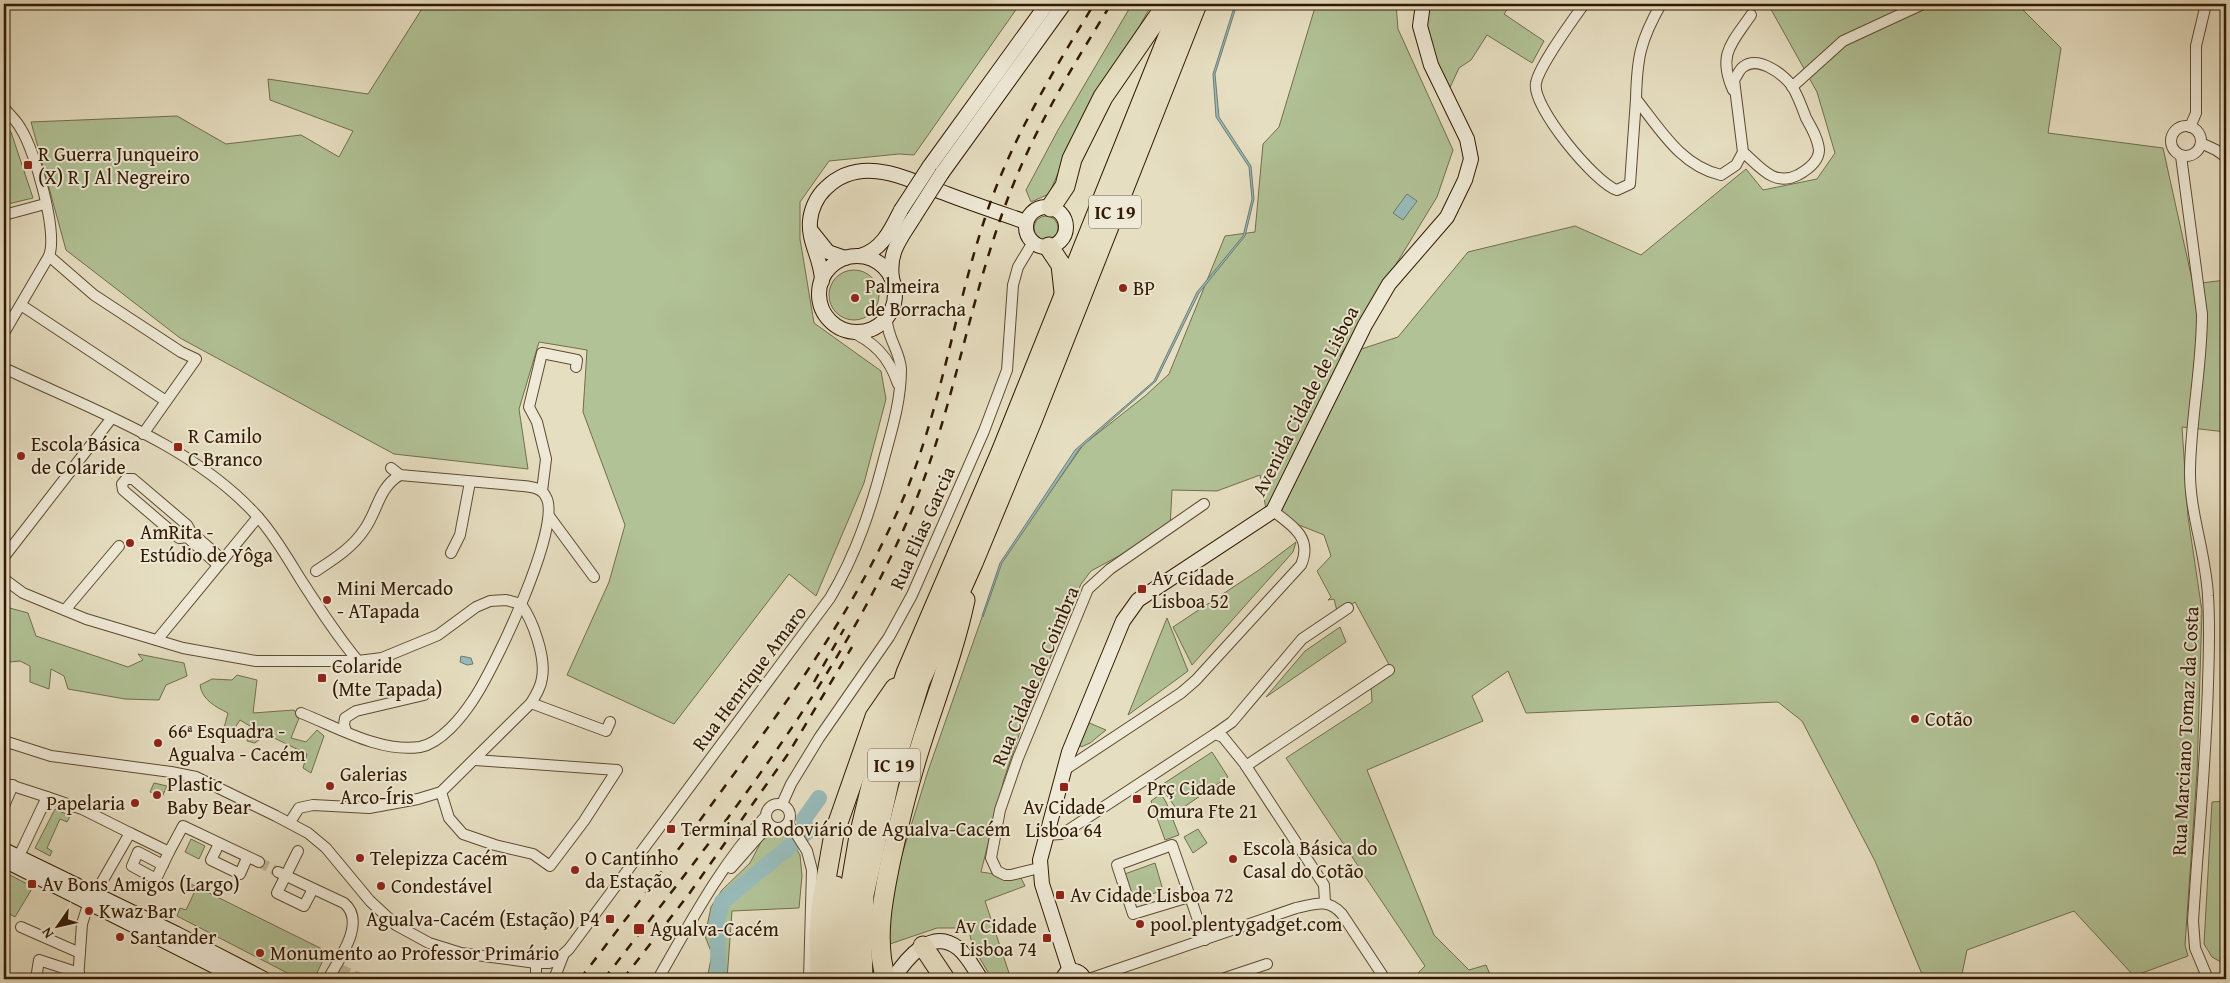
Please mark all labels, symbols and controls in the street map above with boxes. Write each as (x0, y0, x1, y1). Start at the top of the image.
place label: R Guerra Junqueiro (X) R J Al Negreiro (38, 139, 199, 191)
marker: R Guerra Junqueiro (X) R J Al Negreiro (22, 159, 34, 171)
road number: IC 19 (1089, 196, 1141, 228)
place label: Palmeira de Borracha (865, 271, 967, 323)
place label: BP (1133, 273, 1155, 302)
marker: BP (1117, 282, 1129, 294)
marker: Palmeira de Borracha (849, 292, 861, 304)
street label: Avenida Cidade de Lisboa (1244, 300, 1365, 501)
place label: R Camilo C Branco (188, 421, 262, 473)
place label: Escola Básica de Colaride (31, 429, 141, 481)
marker: R Camilo C Branco (172, 441, 184, 453)
marker: Escola Básica de Colaride (15, 450, 27, 462)
street label: Rua Elias Garcia (881, 461, 962, 594)
place label: AmRita - Estúdio de Yôga (140, 517, 273, 569)
marker: AmRita - Estúdio de Yôga (124, 537, 136, 549)
place label: Av Cidade Lisboa 52 (1152, 563, 1234, 615)
place label: Mini Mercado - ATapada (337, 573, 453, 625)
street label: Rua Cidade de Coimbra (984, 581, 1086, 770)
marker: Av Cidade Lisboa 52 (1136, 583, 1148, 595)
marker: Mini Mercado - ATapada (321, 594, 333, 606)
street label: Rua Henrique Amaro (684, 599, 813, 756)
street label: Rua Marciano Tomaz da Costa (2163, 605, 2206, 856)
place label: Colaride (Mte Tapada) (332, 651, 442, 703)
marker: Colaride (Mte Tapada) (316, 672, 328, 684)
place label: Cotão (1925, 704, 1973, 733)
marker: Cotão (1909, 713, 1921, 725)
place label: 66ª Esquadra - Agualva - Cacém (168, 716, 306, 768)
marker: 66ª Esquadra - Agualva - Cacém (152, 737, 164, 749)
road number: IC 19 (868, 748, 920, 782)
place label: Galerias Arco-Íris (340, 759, 414, 811)
place label: Plastic Baby Bear (167, 769, 251, 821)
place label: Prç Cidade Omura Fte 21 (1147, 773, 1258, 825)
marker: Galerias Arco-Íris (324, 780, 336, 792)
marker: Av Cidade Lisboa 64 (1058, 781, 1070, 793)
place label: Papelaria (46, 788, 126, 817)
marker: Plastic Baby Bear (151, 789, 163, 801)
place label: Av Cidade Lisboa 64 (1023, 792, 1105, 844)
marker: Prç Cidade Omura Fte 21 (1131, 793, 1143, 805)
marker: Papelaria (129, 797, 141, 809)
place label: Terminal Rodoviário de Agualva-Cacém (681, 814, 1011, 843)
marker: Terminal Rodoviário de Agualva-Cacém (665, 823, 677, 835)
place label: Escola Básica do Casal do Cotão (1243, 833, 1378, 885)
place label: Telepizza Cacém (370, 843, 508, 872)
place label: O Cantinho da Estação (585, 843, 678, 895)
marker: Telepizza Cacém (354, 852, 366, 864)
marker: Escola Básica do Casal do Cotão (1227, 853, 1239, 865)
marker: O Cantinho da Estação (569, 864, 581, 876)
place label: Av Bons Amigos (Largo) (42, 869, 240, 898)
place label: Condestável (391, 871, 493, 900)
marker: Av Bons Amigos (Largo) (26, 878, 38, 890)
marker: Condestável (375, 880, 387, 892)
place label: Av Cidade Lisboa 72 (1070, 880, 1234, 909)
marker: Av Cidade Lisboa 72 (1054, 889, 1066, 901)
place label: Kwaz Bar (99, 896, 176, 925)
north arrow (32, 900, 82, 950)
place label: Agualva-Cacém (Estação) P4 (366, 904, 600, 933)
marker: Kwaz Bar (83, 905, 95, 917)
place label: pool.plentygadget.com (1150, 909, 1343, 938)
place label: Av Cidade Lisboa 74 (955, 911, 1037, 963)
marker: Agualva-Cacém (Estação) P4 (604, 913, 616, 925)
place label: Agualva-Cacém (650, 914, 779, 943)
marker: pool.plentygadget.com (1134, 918, 1146, 930)
place label: Santander (130, 922, 217, 951)
marker: Agualva-Cacém (632, 922, 646, 936)
text: N (36, 923, 58, 943)
marker: Santander (114, 931, 126, 943)
marker: Av Cidade Lisboa 74 (1041, 932, 1053, 944)
place label: Monumento ao Professor Primário (270, 938, 559, 967)
marker: Monumento ao Professor Primário (254, 947, 266, 959)

